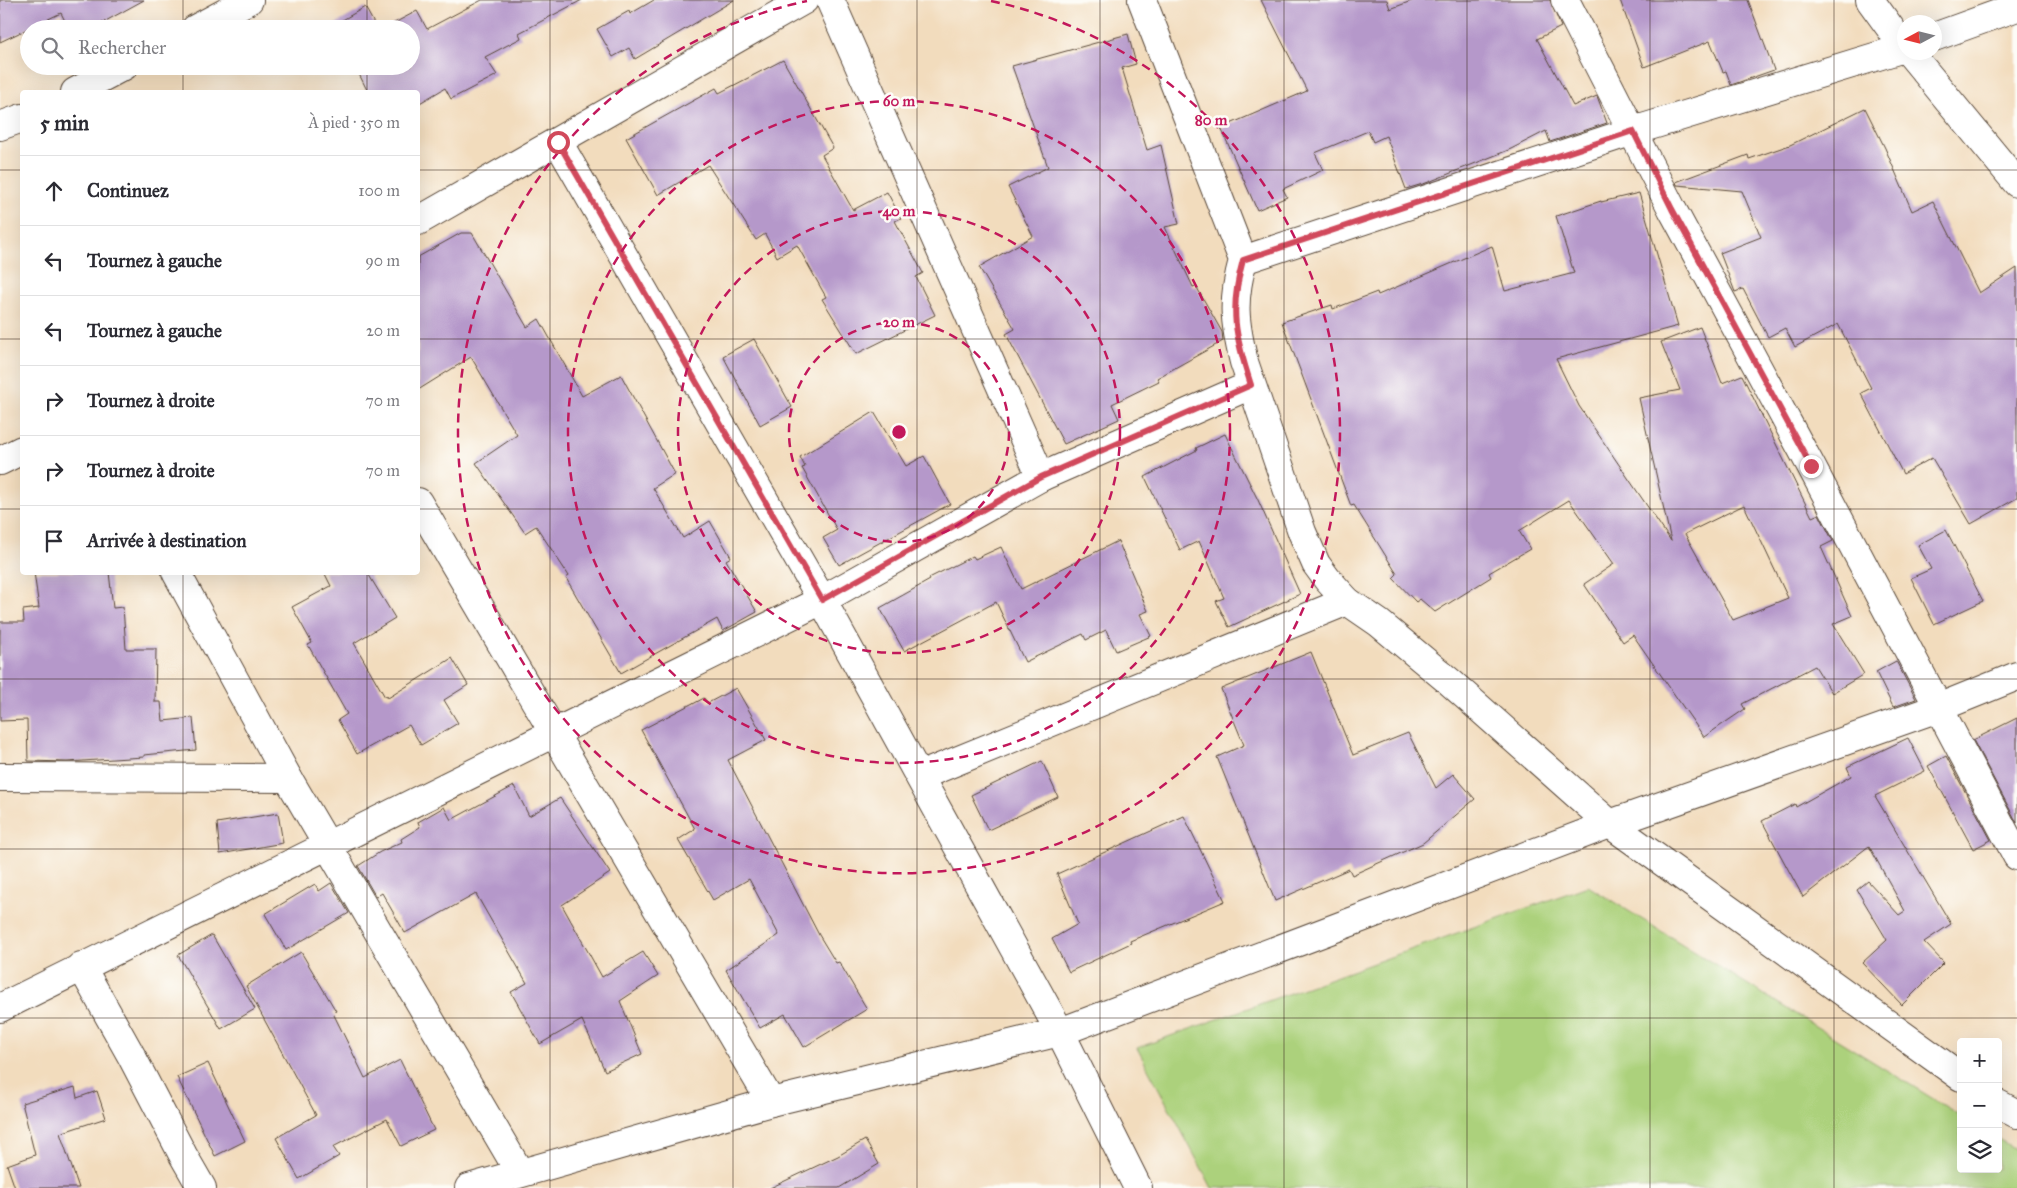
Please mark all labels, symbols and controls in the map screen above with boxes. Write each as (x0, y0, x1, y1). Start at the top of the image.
north arrow (1897, 15, 1942, 60)
search box (20, 20, 420, 75)
icon: search (38, 34, 66, 62)
text: Rechercher (78, 36, 166, 59)
text: 60 m (883, 92, 916, 110)
text: 5 min (40, 110, 89, 136)
text: 80 m (1195, 111, 1228, 129)
text: À pied · 350 m (308, 113, 400, 132)
route start (547, 131, 570, 154)
icon: ahead (40, 177, 68, 205)
text: Continuez (87, 179, 169, 202)
text: 100 m (358, 181, 400, 200)
text: 40 m (883, 202, 916, 221)
icon: left (40, 247, 68, 275)
text: Tournez à gauche (87, 249, 222, 272)
text: 90 m (365, 251, 400, 270)
text: 20 m (883, 313, 915, 331)
icon: left (40, 317, 68, 345)
text: Tournez à gauche (87, 319, 222, 342)
text: 20 m (366, 321, 400, 340)
icon: right (40, 387, 68, 415)
text: Tournez à droite (87, 389, 215, 412)
text: 70 m (365, 391, 400, 410)
centre of rings (890, 423, 908, 441)
route end (1800, 455, 1823, 478)
icon: right (40, 457, 68, 485)
text: Tournez à droite (87, 459, 215, 482)
text: 70 m (365, 461, 400, 480)
icon: arrive (40, 527, 68, 555)
text: Arrivée à destination (87, 529, 246, 552)
map controls (1957, 1038, 2002, 1173)
button: + (1957, 1038, 2002, 1083)
button: − (1957, 1083, 2002, 1128)
button: layers (1957, 1128, 2002, 1173)

